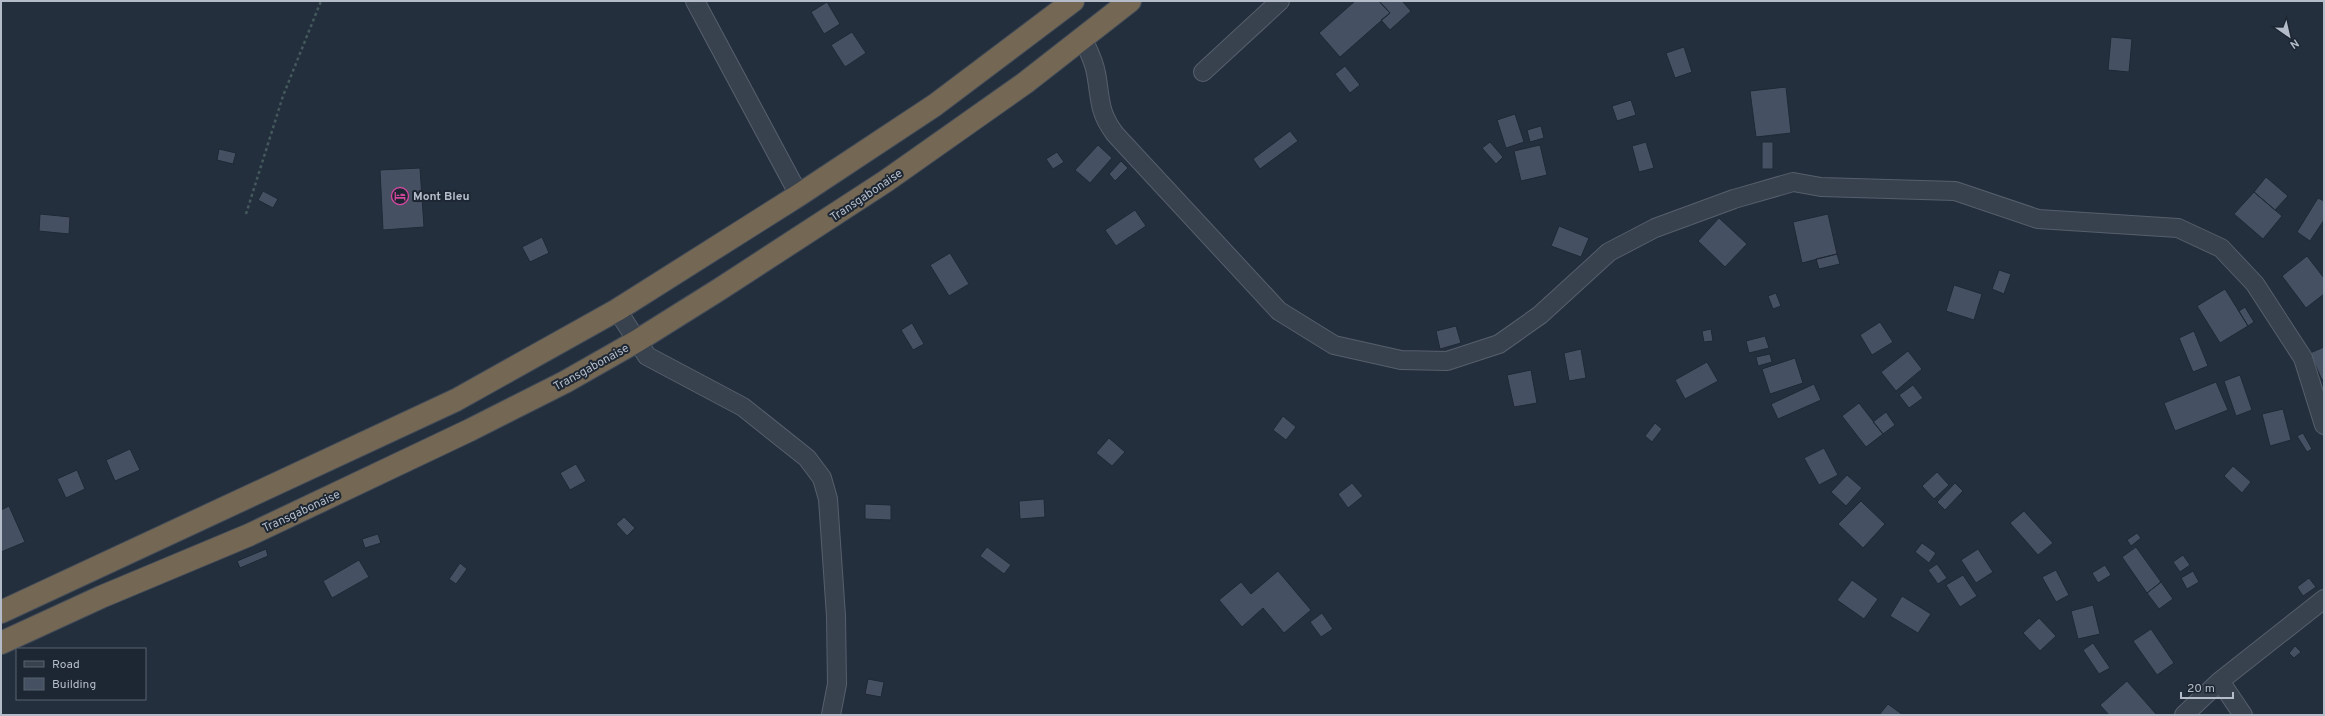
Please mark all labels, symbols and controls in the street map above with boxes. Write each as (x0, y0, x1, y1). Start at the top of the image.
north arrow (2269, 16, 2309, 56)
text: N (2287, 35, 2301, 51)
street label: Transgabonaise (827, 166, 906, 226)
hotel icon: Mont Bleu (390, 186, 410, 206)
place label: Mont Bleu (413, 189, 470, 205)
street label: Transgabonaise (551, 341, 632, 395)
street label: Transgabonaise (260, 487, 343, 537)
legend (16, 648, 146, 700)
text: Road (52, 657, 80, 673)
scale bar (2181, 674, 2233, 700)
text: Building (52, 677, 96, 693)
text: 20 m (2187, 681, 2215, 697)

